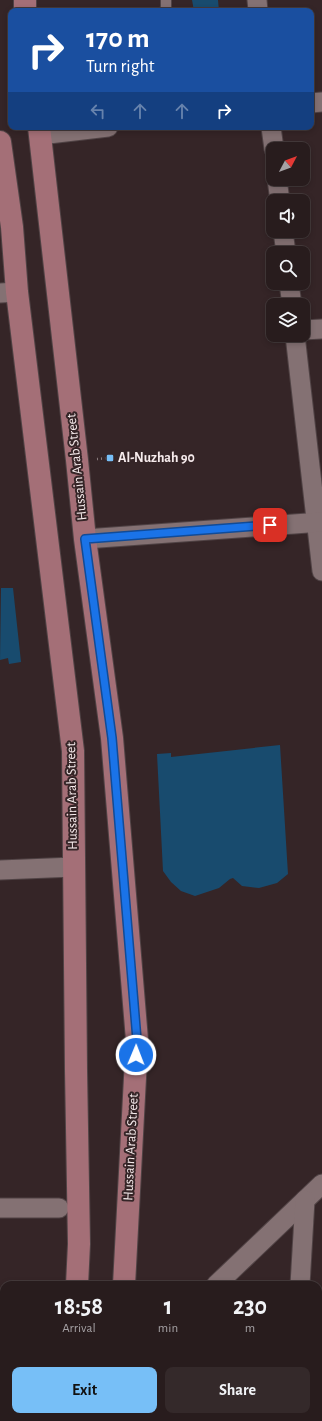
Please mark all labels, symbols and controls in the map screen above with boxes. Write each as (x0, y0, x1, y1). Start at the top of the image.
icon: right (20, 24, 72, 76)
text: 170 m (86, 25, 150, 53)
text: Turn right (86, 58, 155, 76)
icon: left (87, 100, 109, 122)
icon: ahead (129, 100, 151, 122)
icon: ahead (171, 100, 193, 122)
icon: right (213, 100, 235, 122)
north arrow (266, 142, 310, 186)
map controls (266, 142, 310, 342)
button: sound (266, 194, 310, 238)
button: search (266, 246, 310, 290)
button: layers (266, 298, 310, 342)
street label: Hussain Arab Street (64, 412, 90, 521)
place label: Al-Nuzhah 90 (118, 451, 195, 465)
marker: Al-Nuzhah 90 (105, 453, 115, 463)
pin (253, 508, 287, 542)
icon: arrive (259, 514, 281, 536)
street label: Hussain Arab Street (64, 742, 80, 850)
position arrow (115, 1034, 157, 1076)
street label: Hussain Arab Street (121, 1092, 141, 1201)
text: 18:58 (55, 1295, 103, 1319)
text: 1 (164, 1295, 172, 1319)
text: 230 (233, 1295, 267, 1319)
text: Arrival (62, 1322, 96, 1335)
text: min (158, 1322, 178, 1335)
text: m (245, 1322, 255, 1335)
button: Exit (12, 1367, 157, 1413)
button: Share (165, 1367, 310, 1413)

